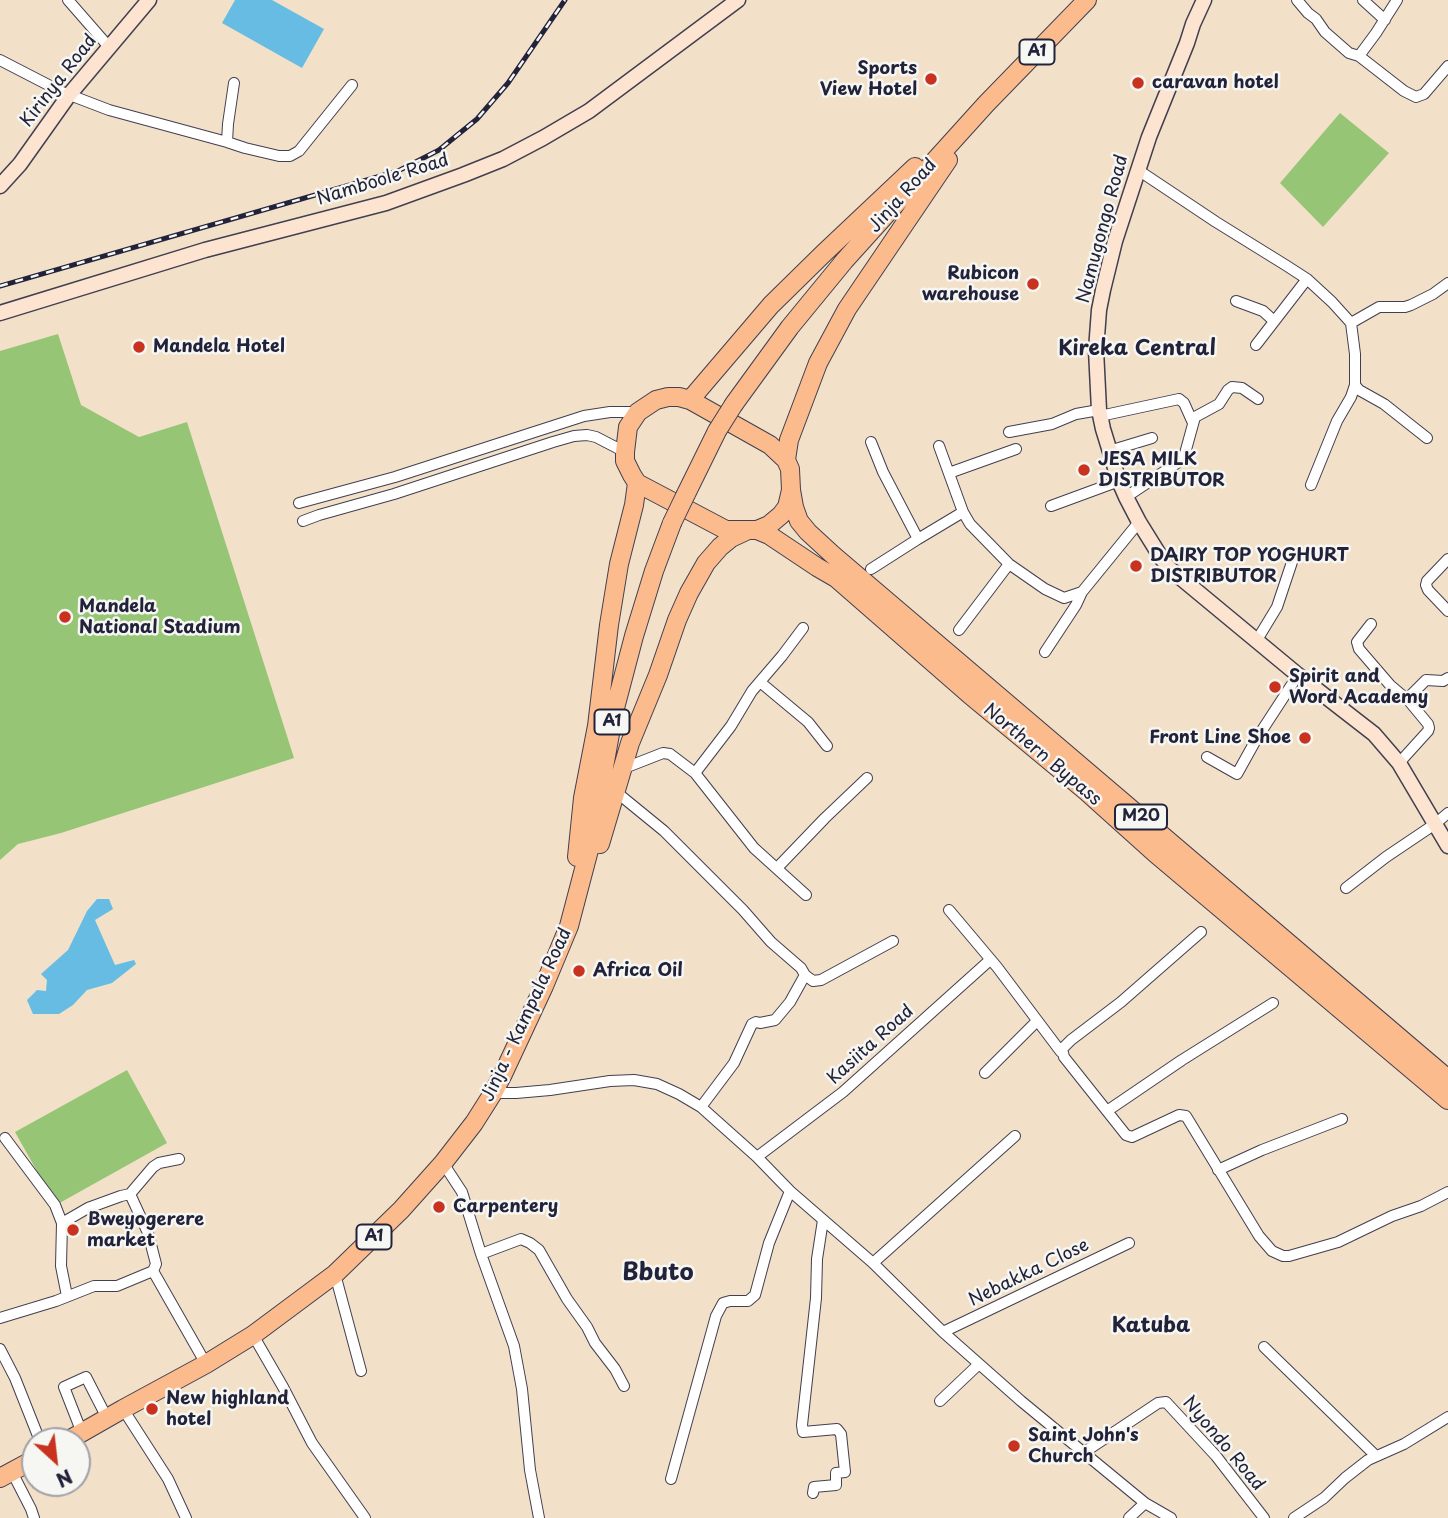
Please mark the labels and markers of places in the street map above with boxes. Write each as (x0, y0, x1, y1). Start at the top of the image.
place label: Sports View Hotel (820, 58, 917, 100)
marker: Sports View Hotel (923, 71, 939, 87)
place label: caravan hotel (1152, 72, 1279, 94)
marker: caravan hotel (1130, 75, 1146, 91)
place label: Rubicon warehouse (922, 263, 1019, 306)
marker: Rubicon warehouse (1025, 276, 1041, 292)
place label: Mandela Hotel (153, 336, 285, 358)
marker: Mandela Hotel (131, 339, 147, 355)
place label: JESA MILK DISTRIBUTOR (1098, 449, 1225, 491)
marker: JESA MILK DISTRIBUTOR (1076, 462, 1092, 478)
place label: DAIRY TOP YOGHURT DISTRIBUTOR (1150, 545, 1349, 588)
marker: DAIRY TOP YOGHURT DISTRIBUTOR (1128, 558, 1144, 574)
place label: Mandela National Stadium (79, 596, 241, 638)
marker: Mandela National Stadium (57, 609, 73, 625)
place label: Spirit and Word Academy (1289, 666, 1428, 708)
marker: Spirit and Word Academy (1267, 679, 1283, 695)
place label: Front Line Shoe (1149, 727, 1291, 749)
marker: Front Line Shoe (1297, 730, 1313, 746)
place label: Africa Oil (593, 960, 683, 982)
marker: Africa Oil (571, 963, 587, 979)
place label: Carpentery (453, 1196, 558, 1218)
marker: Carpentery (431, 1199, 447, 1215)
place label: Bweyogerere market (87, 1209, 204, 1252)
marker: Bweyogerere market (65, 1222, 81, 1238)
place label: New highland hotel (166, 1388, 289, 1430)
marker: New highland hotel (144, 1401, 160, 1417)
place label: Saint John's Church (1028, 1425, 1138, 1468)
marker: Saint John's Church (1006, 1438, 1022, 1454)

